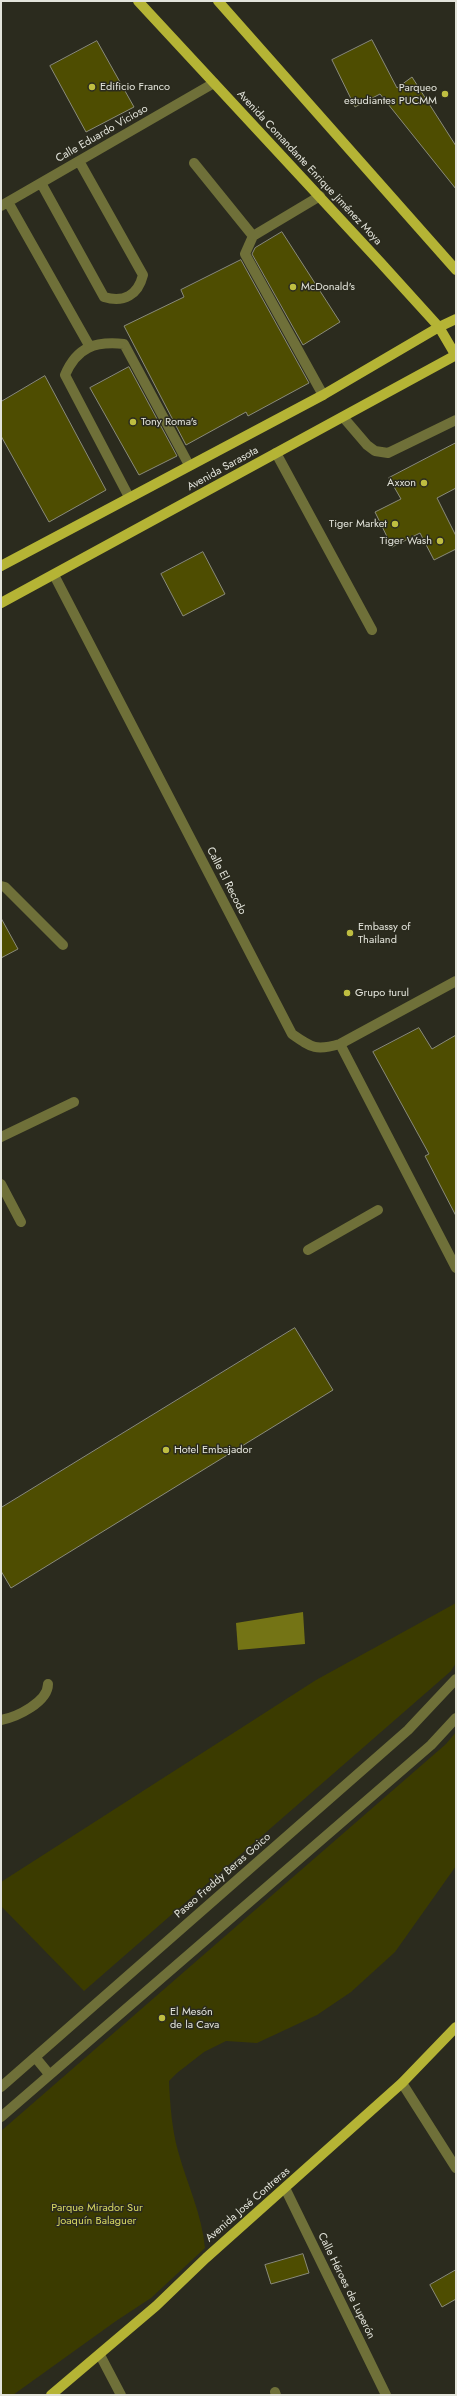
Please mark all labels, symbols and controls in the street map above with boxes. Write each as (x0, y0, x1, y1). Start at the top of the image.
place label: Edificio Franco (100, 80, 170, 94)
place label: Parqueo estudiantes PUCMM (344, 81, 437, 107)
marker: Edificio Franco (87, 82, 97, 92)
street label: Avenida Comandante Enrique Jiménez Moya (234, 88, 384, 248)
marker: Parqueo estudiantes PUCMM (440, 89, 450, 99)
street label: Calle Eduardo Vicioso (54, 102, 150, 166)
place label: McDonald's (301, 280, 355, 294)
marker: McDonald's (288, 282, 298, 292)
place label: Tony Roma's (141, 415, 197, 429)
marker: Tony Roma's (128, 417, 138, 427)
street label: Avenida Sarasota (185, 444, 261, 494)
place label: Axxon (387, 476, 416, 490)
marker: Axxon (419, 478, 429, 488)
place label: Tiger Market (329, 517, 387, 531)
marker: Tiger Market (390, 519, 400, 529)
place label: Tiger Wash (380, 534, 432, 548)
marker: Tiger Wash (435, 536, 445, 546)
street label: Calle El Recodo (203, 845, 249, 917)
place label: Embassy of Thailand (358, 920, 410, 946)
marker: Embassy of Thailand (345, 928, 355, 938)
place label: Grupo turul (355, 986, 409, 1000)
marker: Grupo turul (342, 988, 352, 998)
place label: Hotel Embajador (174, 1443, 252, 1457)
marker: Hotel Embajador (161, 1445, 171, 1455)
street label: Paseo Freddy Beras Goico (172, 1831, 274, 1921)
place label: El Mesón de la Cava (170, 2005, 219, 2031)
marker: El Mesón de la Cava (157, 2013, 167, 2023)
street label: Avenida José Contreras (203, 2165, 293, 2245)
park label: Parque Mirador Sur Joaquín Balaguer (51, 2201, 143, 2227)
street label: Calle Héroes de Luperón (315, 2231, 377, 2341)

